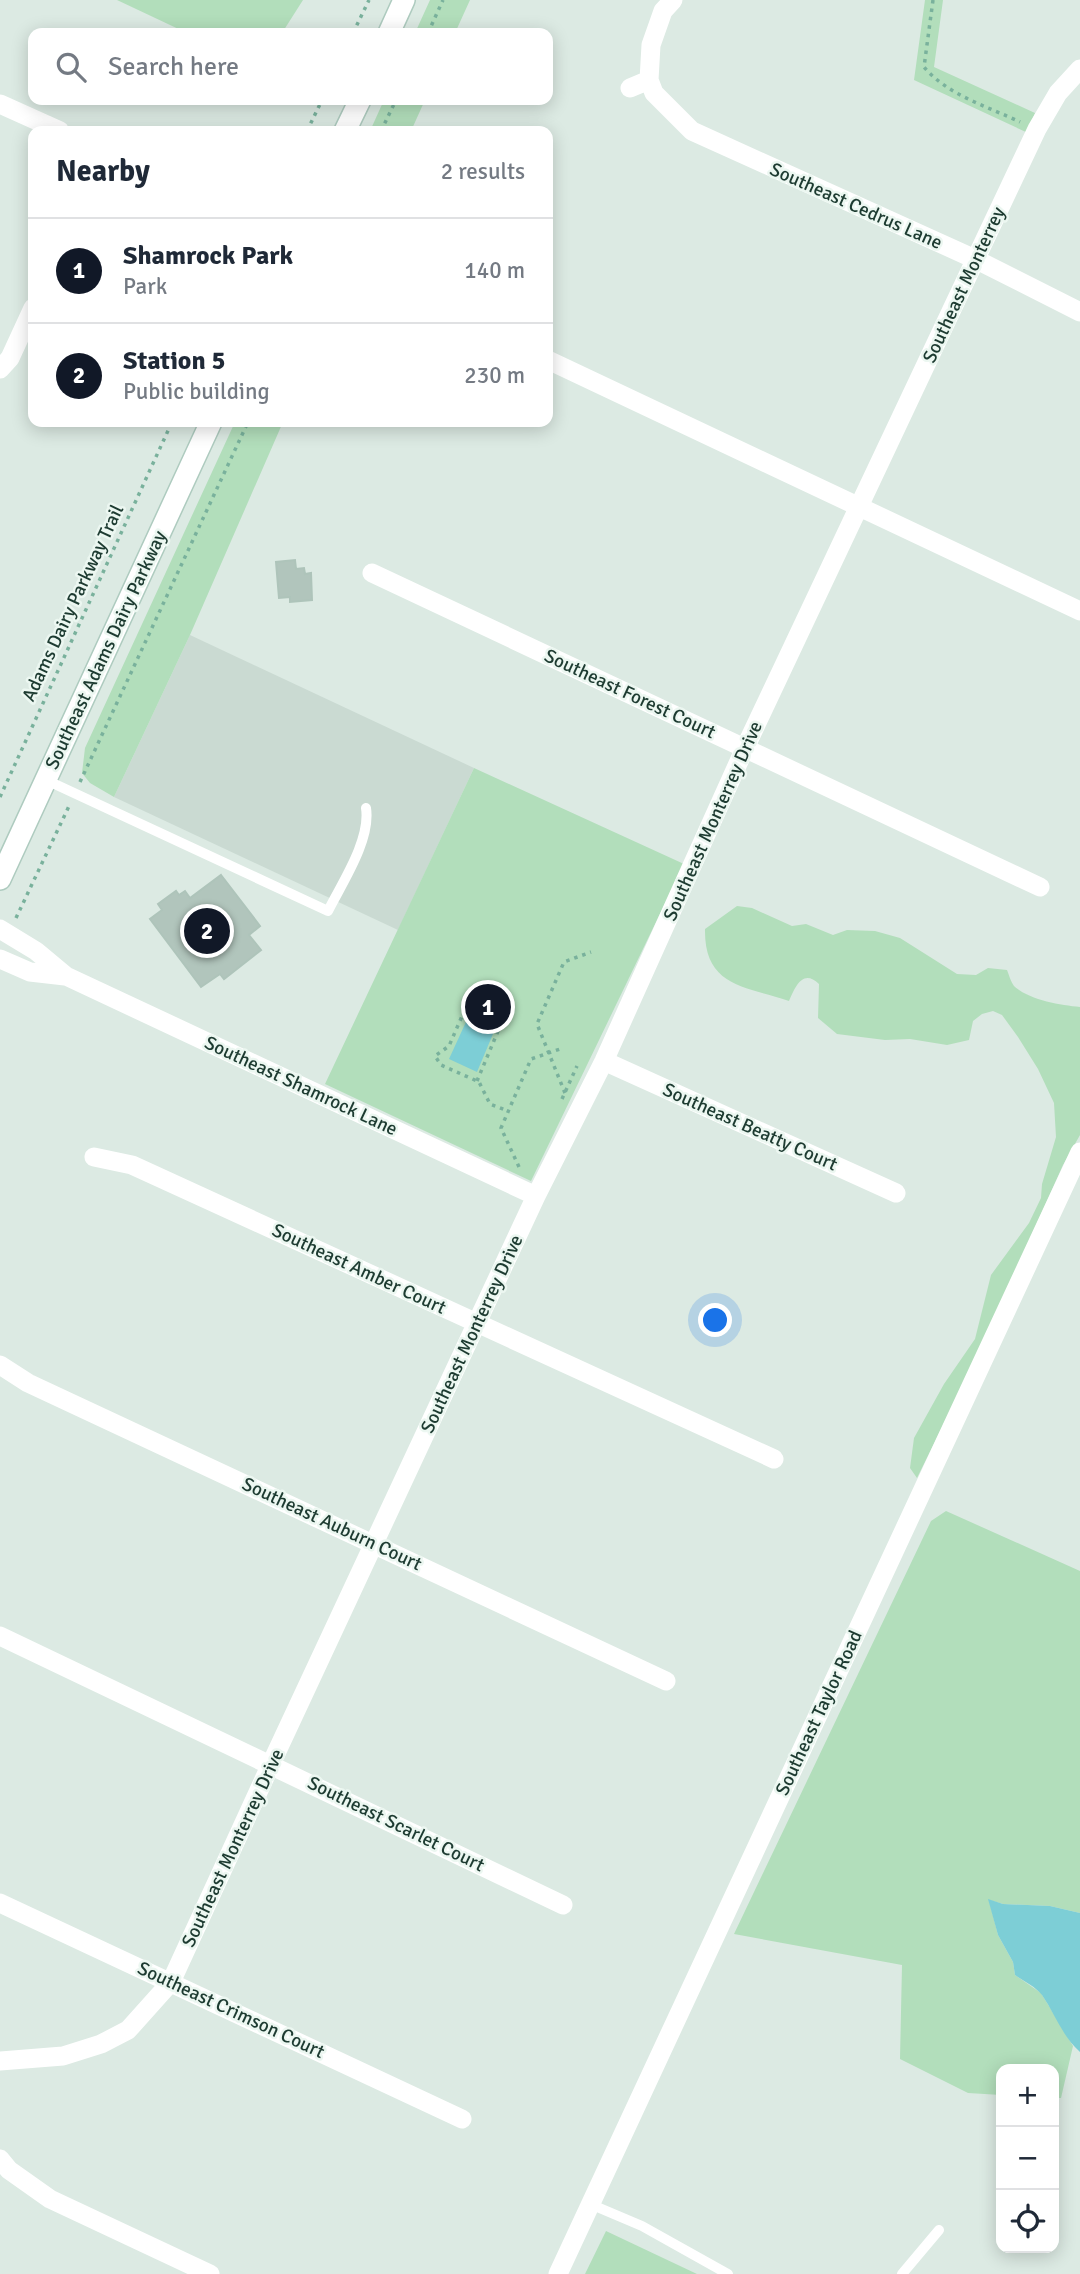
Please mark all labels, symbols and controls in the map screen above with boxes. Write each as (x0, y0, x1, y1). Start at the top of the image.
search box (28, 28, 553, 105)
icon: search (52, 48, 90, 86)
text: Search here (108, 51, 239, 83)
text: Nearby (56, 153, 150, 190)
text: 2 results (441, 157, 525, 186)
street label: Southeast Cedrus Lane (766, 157, 946, 255)
street label: Southeast Monterrey (917, 203, 1011, 367)
text: Shamrock Park (123, 240, 293, 272)
text: 1 (73, 256, 85, 285)
text: 140 m (464, 256, 525, 285)
text: Park (123, 272, 167, 301)
text: Station 5 (123, 345, 225, 377)
text: 2 (73, 361, 85, 390)
text: 230 m (464, 361, 525, 390)
text: Public building (123, 377, 270, 406)
street label: Adams Dairy Parkway Trail (17, 501, 129, 705)
street label: Southeast Adams Dairy Parkway (40, 527, 172, 773)
street label: Southeast Forest Court (541, 644, 720, 744)
street label: Southeast Monterrey Drive (658, 717, 768, 925)
pin: 2 (184, 905, 230, 957)
pin: 1 (465, 981, 511, 1033)
street label: Southeast Shamrock Lane (201, 1031, 401, 1141)
street label: Southeast Beatty Court (659, 1078, 841, 1176)
street label: Southeast Amber Court (268, 1218, 450, 1320)
street label: Southeast Monterrey Drive (415, 1231, 529, 1437)
your location (698, 1303, 732, 1337)
street label: Southeast Auburn Court (238, 1472, 426, 1576)
street label: Southeast Taylor Road (770, 1627, 868, 1799)
street label: Southeast Monterrey Drive (176, 1745, 290, 1951)
street label: Southeast Scarlet Court (304, 1771, 489, 1877)
street label: Southeast Crimson Court (134, 1956, 329, 2064)
map controls (996, 2064, 1059, 2253)
button: + (996, 2064, 1059, 2127)
button: − (996, 2127, 1059, 2190)
button: locate (996, 2190, 1059, 2253)

